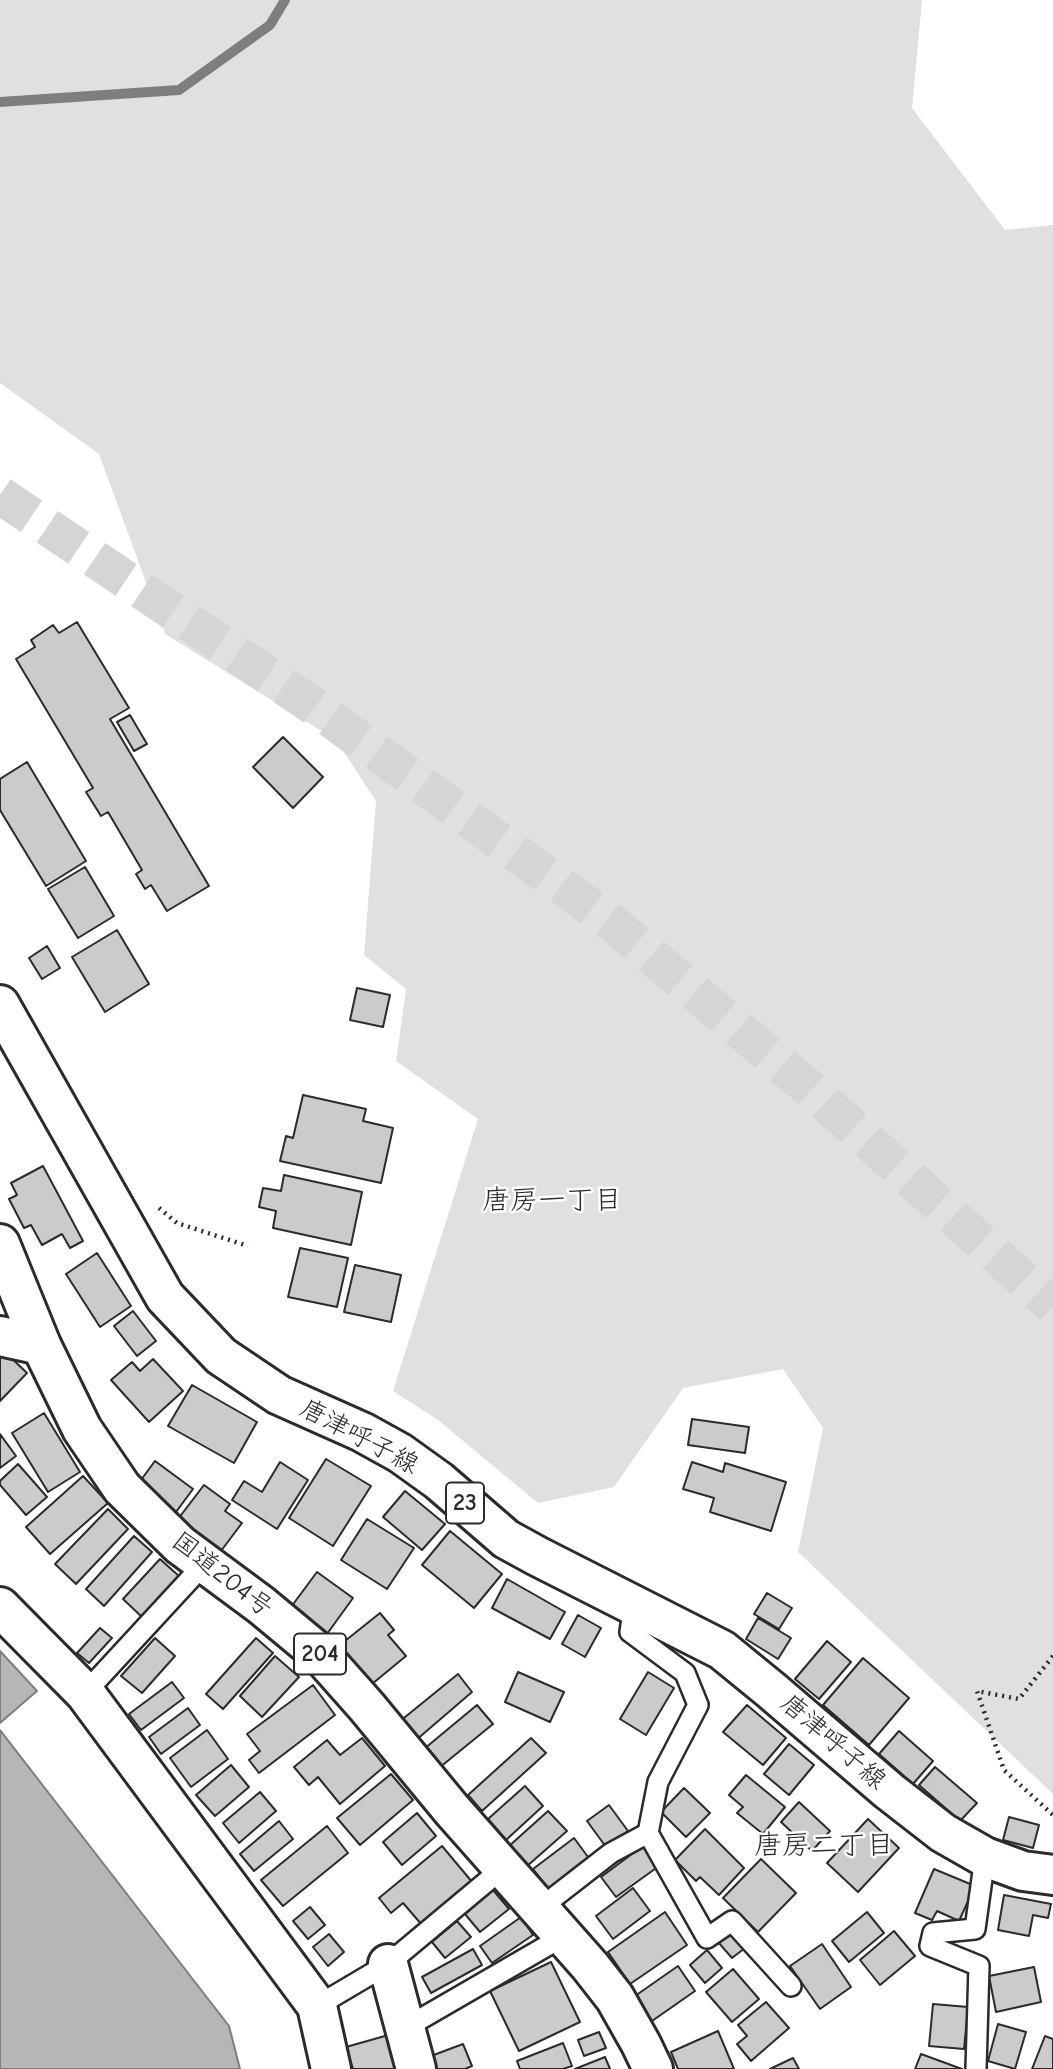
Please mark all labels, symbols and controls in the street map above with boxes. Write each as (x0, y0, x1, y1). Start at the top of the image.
district label: 唐房一丁目 (482, 1184, 622, 1218)
street label: 唐津呼子線 (294, 1393, 424, 1481)
road number: 23 (446, 1483, 484, 1524)
street label: 国道204号 (165, 1526, 279, 1624)
road number: 204 (294, 1634, 346, 1674)
street label: 唐津呼子線 (774, 1688, 892, 1796)
district label: 唐房二丁目 (754, 1829, 894, 1863)

